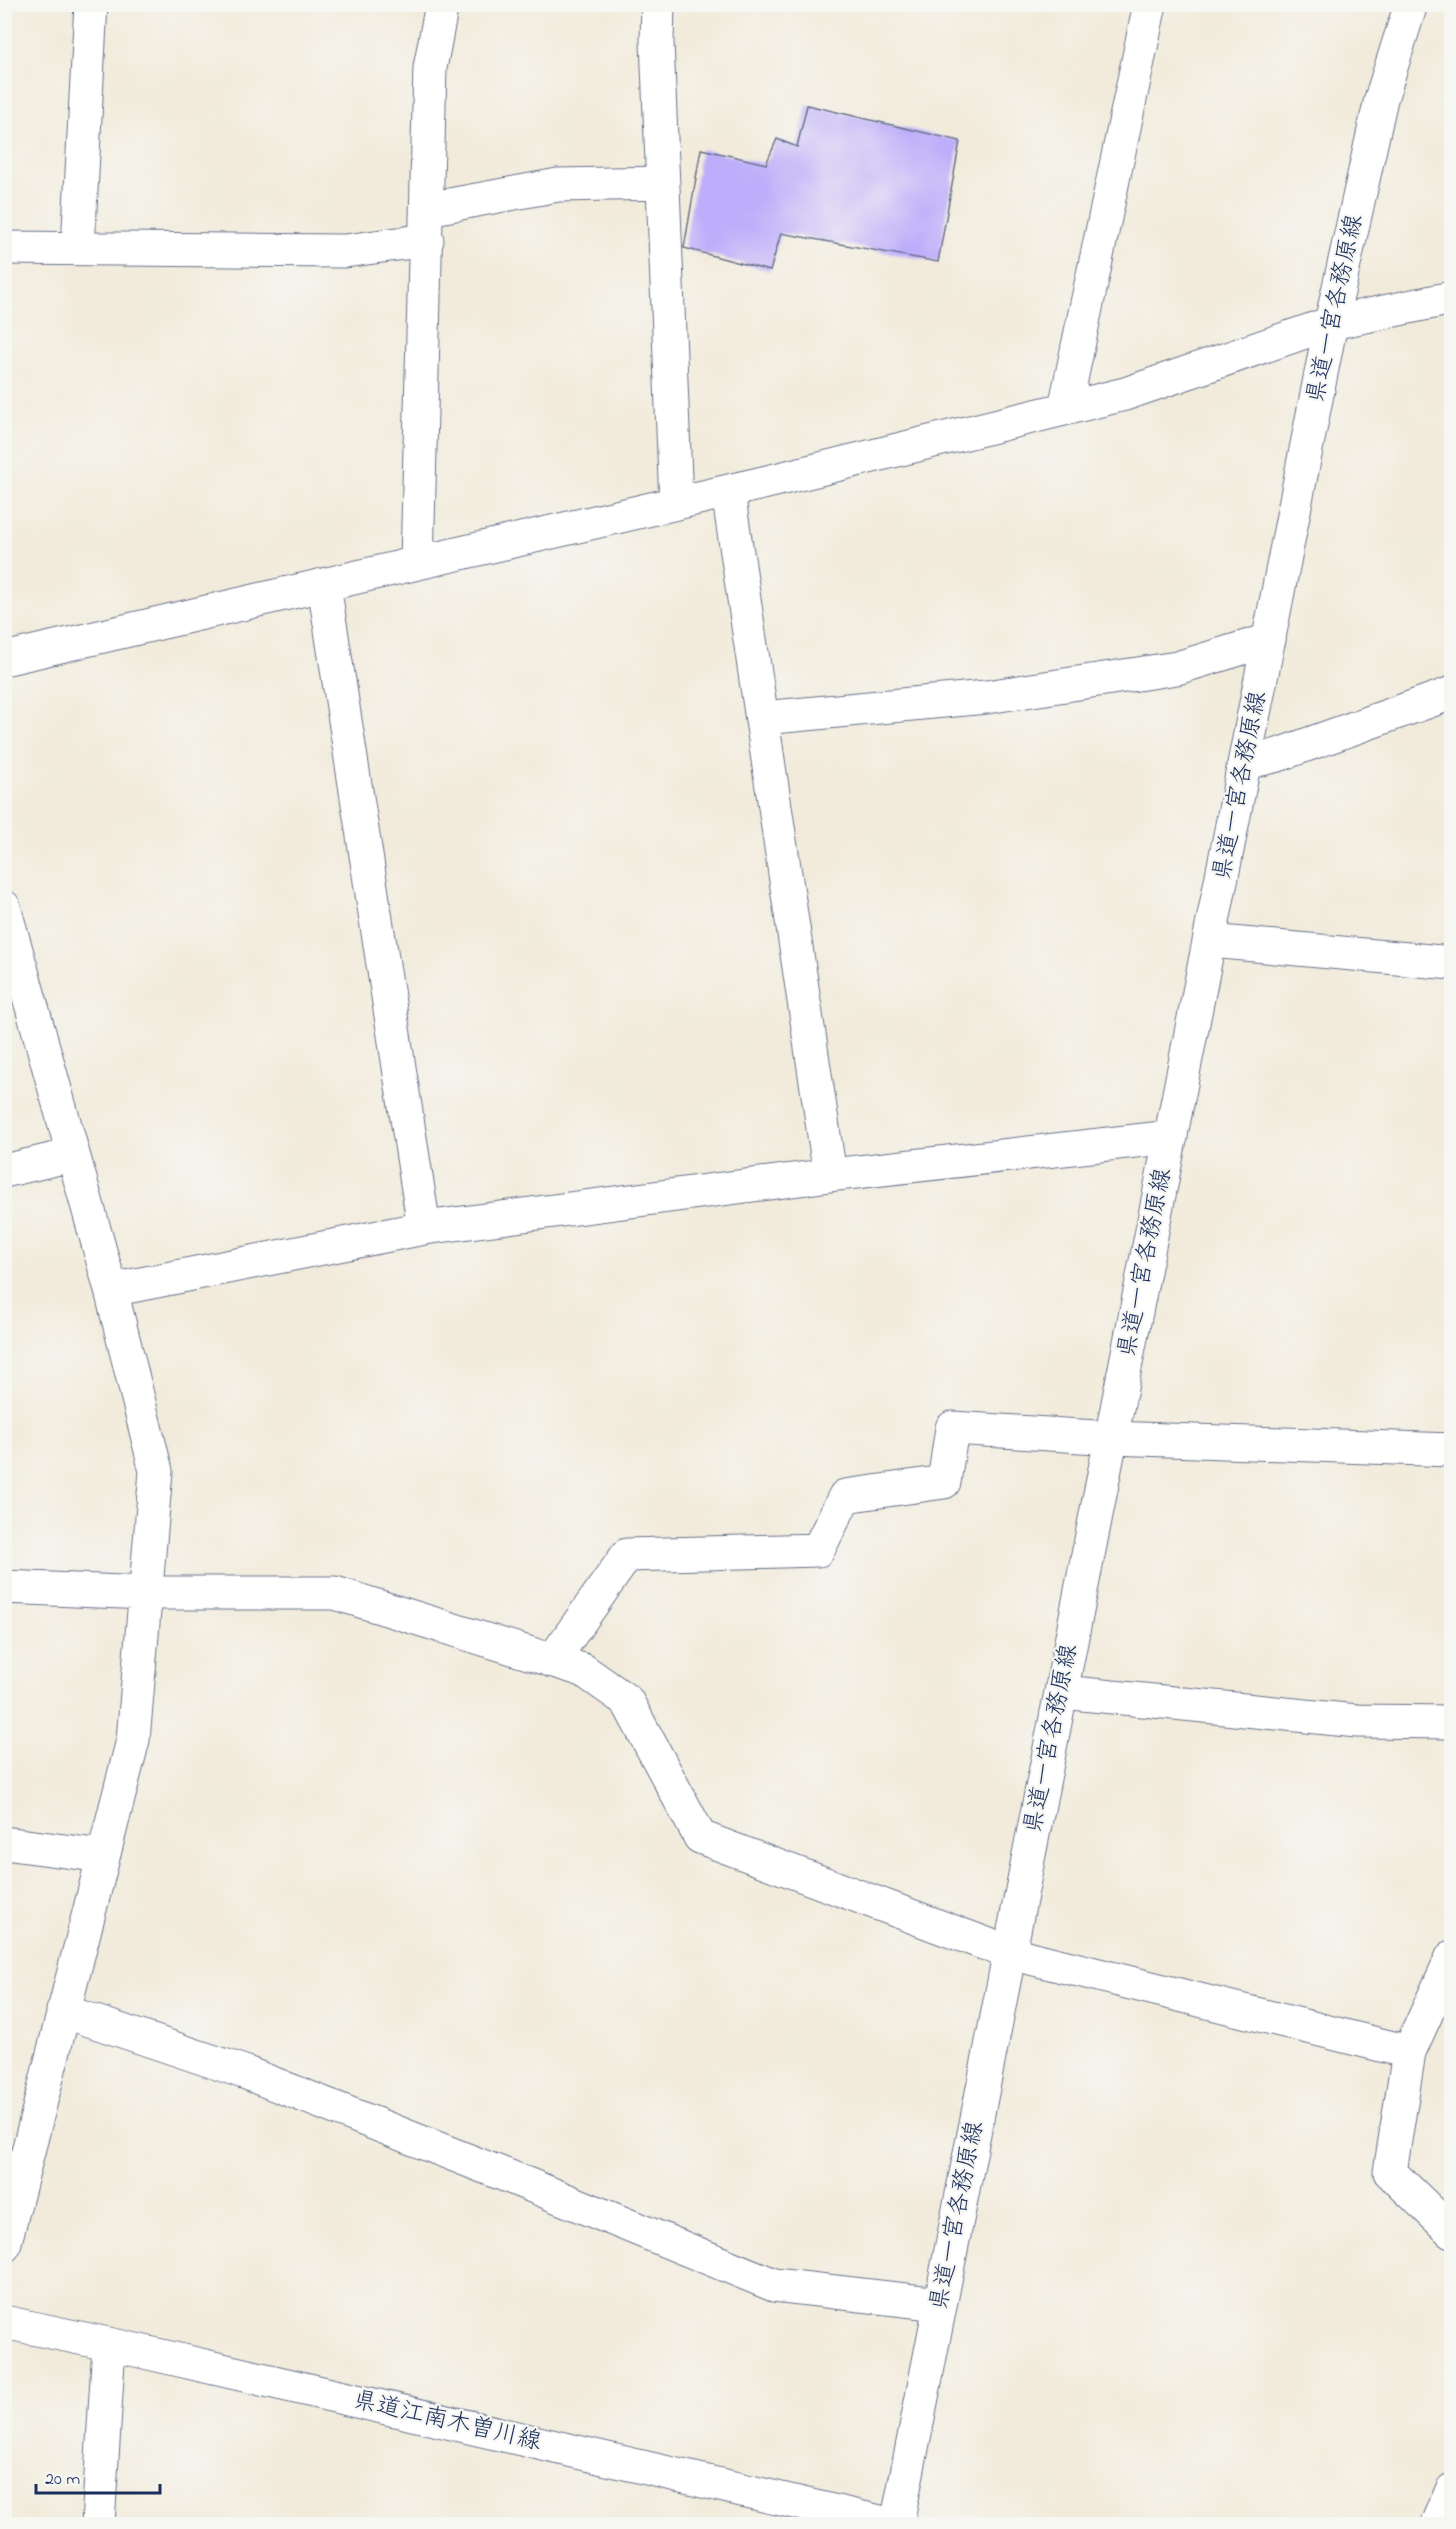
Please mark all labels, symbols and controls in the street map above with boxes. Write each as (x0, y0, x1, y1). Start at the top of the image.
street label: 県道一宮各務原線 (1299, 211, 1373, 407)
street label: 県道一宮各務原線 (1206, 688, 1276, 884)
street label: 県道一宮各務原線 (1111, 1165, 1181, 1361)
street label: 県道一宮各務原線 (1017, 1641, 1087, 1837)
street label: 県道一宮各務原線 (923, 2118, 993, 2314)
street label: 県道江南木曽川線 (350, 2383, 544, 2461)
scale bar (36, 2457, 160, 2495)
text: 20 m (45, 2467, 80, 2493)

